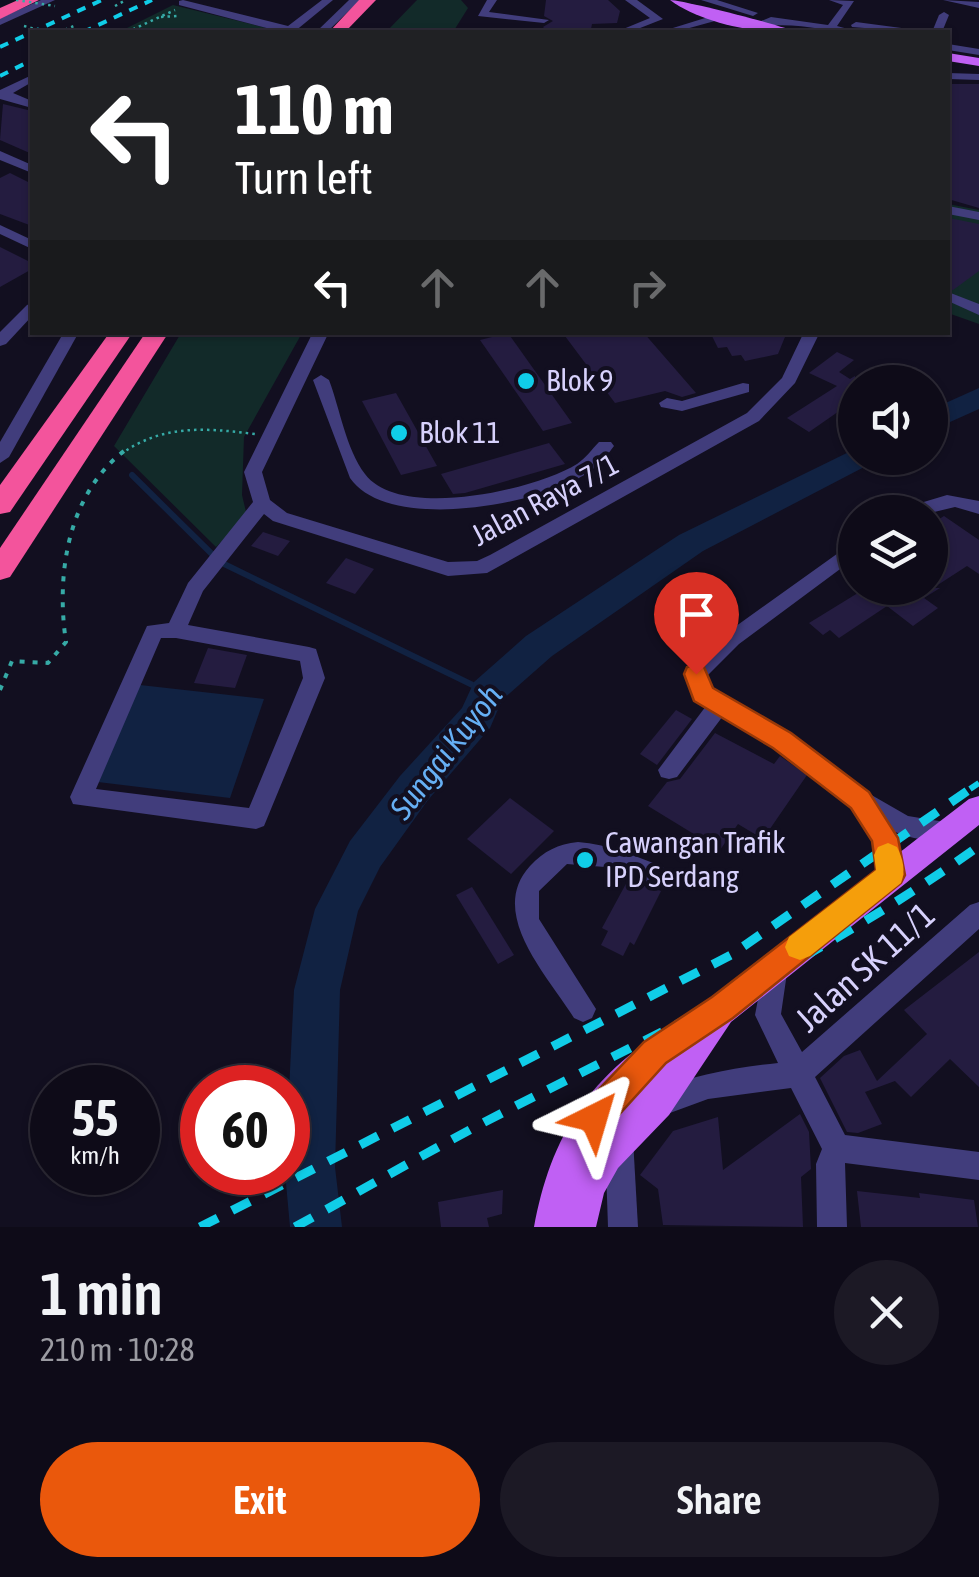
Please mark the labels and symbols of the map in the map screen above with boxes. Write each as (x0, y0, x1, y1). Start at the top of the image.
place label: Blok 9 (546, 363, 613, 397)
marker: Blok 9 (515, 370, 537, 392)
place label: Blok 11 (419, 415, 500, 449)
marker: Blok 11 (388, 422, 410, 444)
street label: Jalan Raya 7/1 (465, 446, 624, 552)
pin (654, 572, 739, 675)
water label: Sungai Kuyoh (381, 677, 509, 827)
place label: Cawangan Trafik IPD Serdang (605, 825, 785, 893)
marker: Cawangan Trafik IPD Serdang (574, 849, 596, 871)
street label: Jalan SK 11/1 (787, 894, 942, 1039)
speed limit sign: 60 (180, 1065, 310, 1195)
position arrow (542, 1066, 646, 1170)

